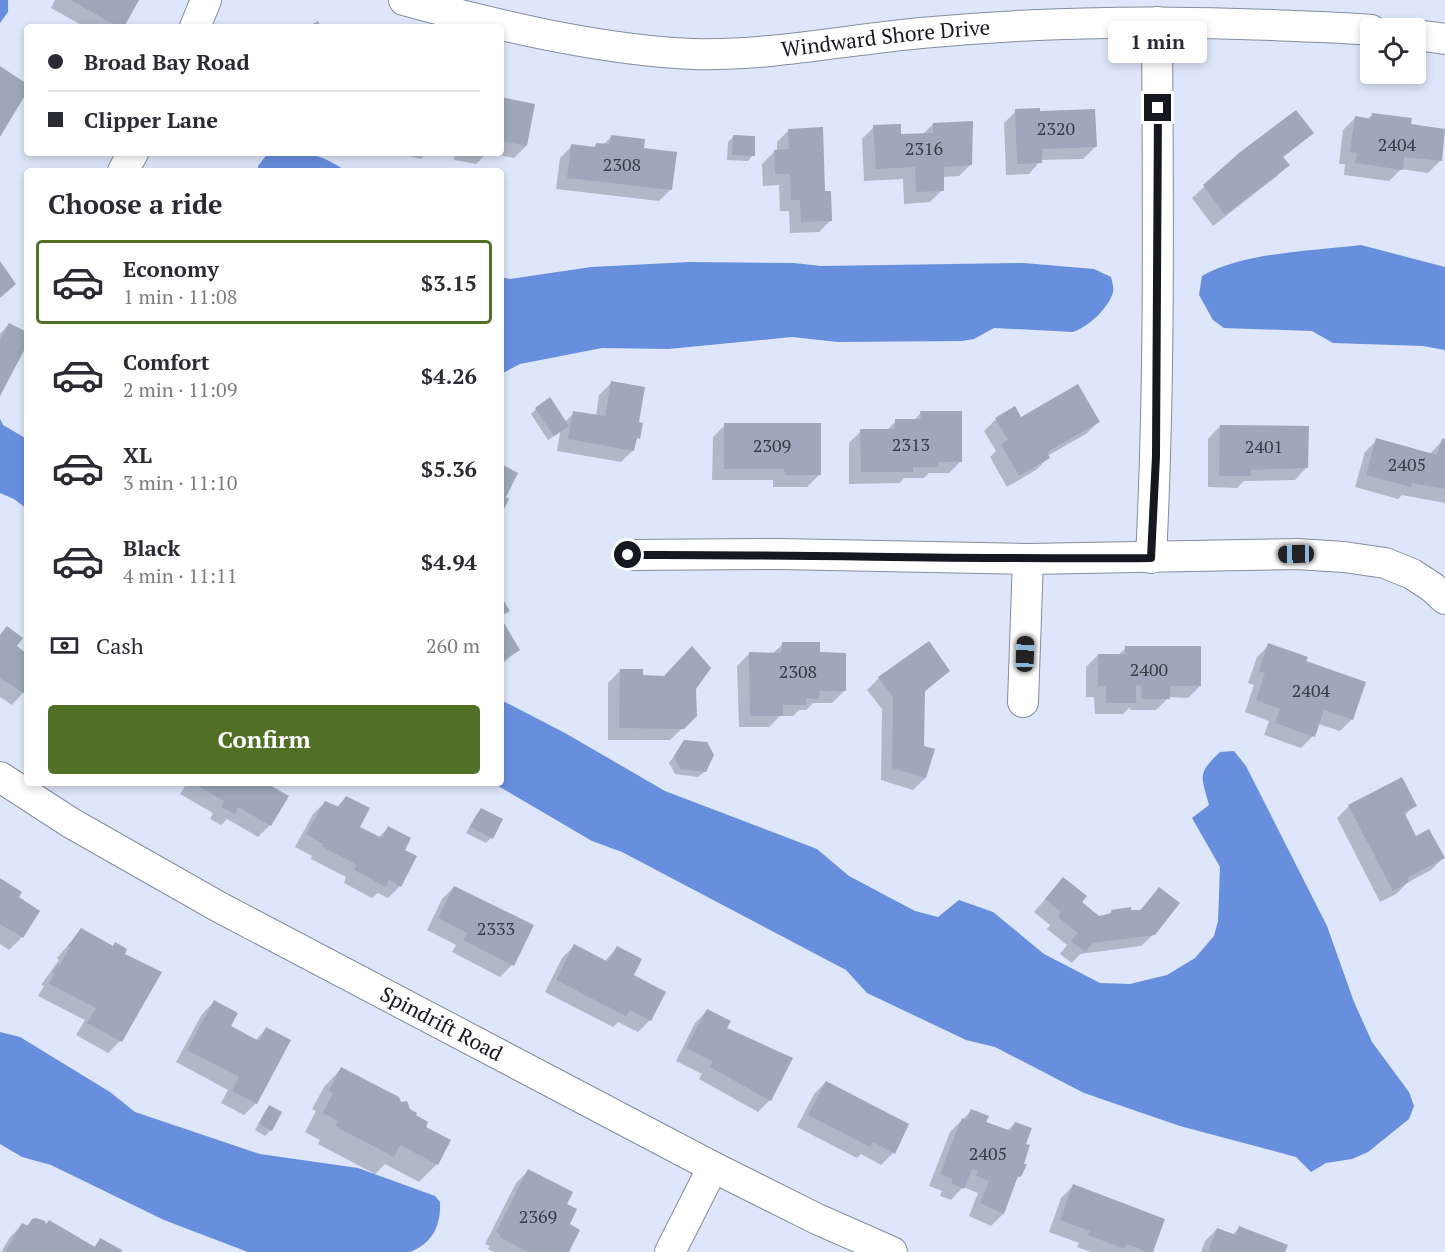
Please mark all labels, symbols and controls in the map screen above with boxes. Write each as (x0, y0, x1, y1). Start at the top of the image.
street label: Windward Shore Drive (780, 13, 991, 63)
map controls (1360, 18, 1426, 84)
button: locate (1360, 18, 1426, 84)
callout: 1 min (1108, 21, 1208, 63)
text: 1 min (1130, 28, 1185, 55)
text: Broad Bay Road (84, 47, 250, 76)
route end (1144, 94, 1171, 121)
text: Clipper Lane (84, 105, 218, 134)
house number: 2320 (1037, 116, 1075, 140)
house number: 2404 (1378, 132, 1417, 156)
house number: 2316 (905, 136, 944, 160)
house number: 2308 (603, 152, 641, 176)
text: Choose a ride (48, 186, 223, 222)
text: Economy (123, 254, 219, 283)
icon: car (51, 255, 105, 309)
text: $3.15 (421, 268, 477, 297)
text: 1 min · 11:08 (123, 283, 237, 310)
text: Comfort (123, 347, 209, 376)
icon: car (51, 348, 105, 402)
text: $4.26 (421, 361, 477, 390)
text: 2 min · 11:09 (123, 376, 237, 403)
house number: 2313 (892, 432, 930, 456)
house number: 2309 (753, 433, 791, 457)
house number: 2401 (1245, 434, 1283, 458)
text: XL (123, 440, 152, 469)
icon: car (51, 441, 105, 495)
house number: 2405 (1388, 452, 1426, 476)
text: $5.36 (421, 454, 477, 483)
text: 3 min · 11:10 (123, 469, 237, 496)
text: Black (123, 533, 180, 562)
icon: car (51, 534, 105, 588)
route start (614, 541, 641, 568)
car (1278, 545, 1314, 563)
text: $4.94 (421, 547, 477, 576)
text: 4 min · 11:11 (123, 562, 237, 589)
icon: cash (48, 629, 81, 662)
text: Cash (96, 631, 144, 660)
text: 260 m (426, 632, 480, 659)
car (1015, 636, 1035, 672)
house number: 2400 (1130, 657, 1168, 681)
house number: 2308 (779, 659, 817, 683)
house number: 2404 (1292, 678, 1331, 702)
button: Confirm (48, 705, 480, 774)
house number: 2333 (477, 916, 515, 940)
street label: Spindrift Road (376, 979, 508, 1067)
house number: 2405 (969, 1141, 1007, 1165)
house number: 2369 (519, 1204, 557, 1228)

